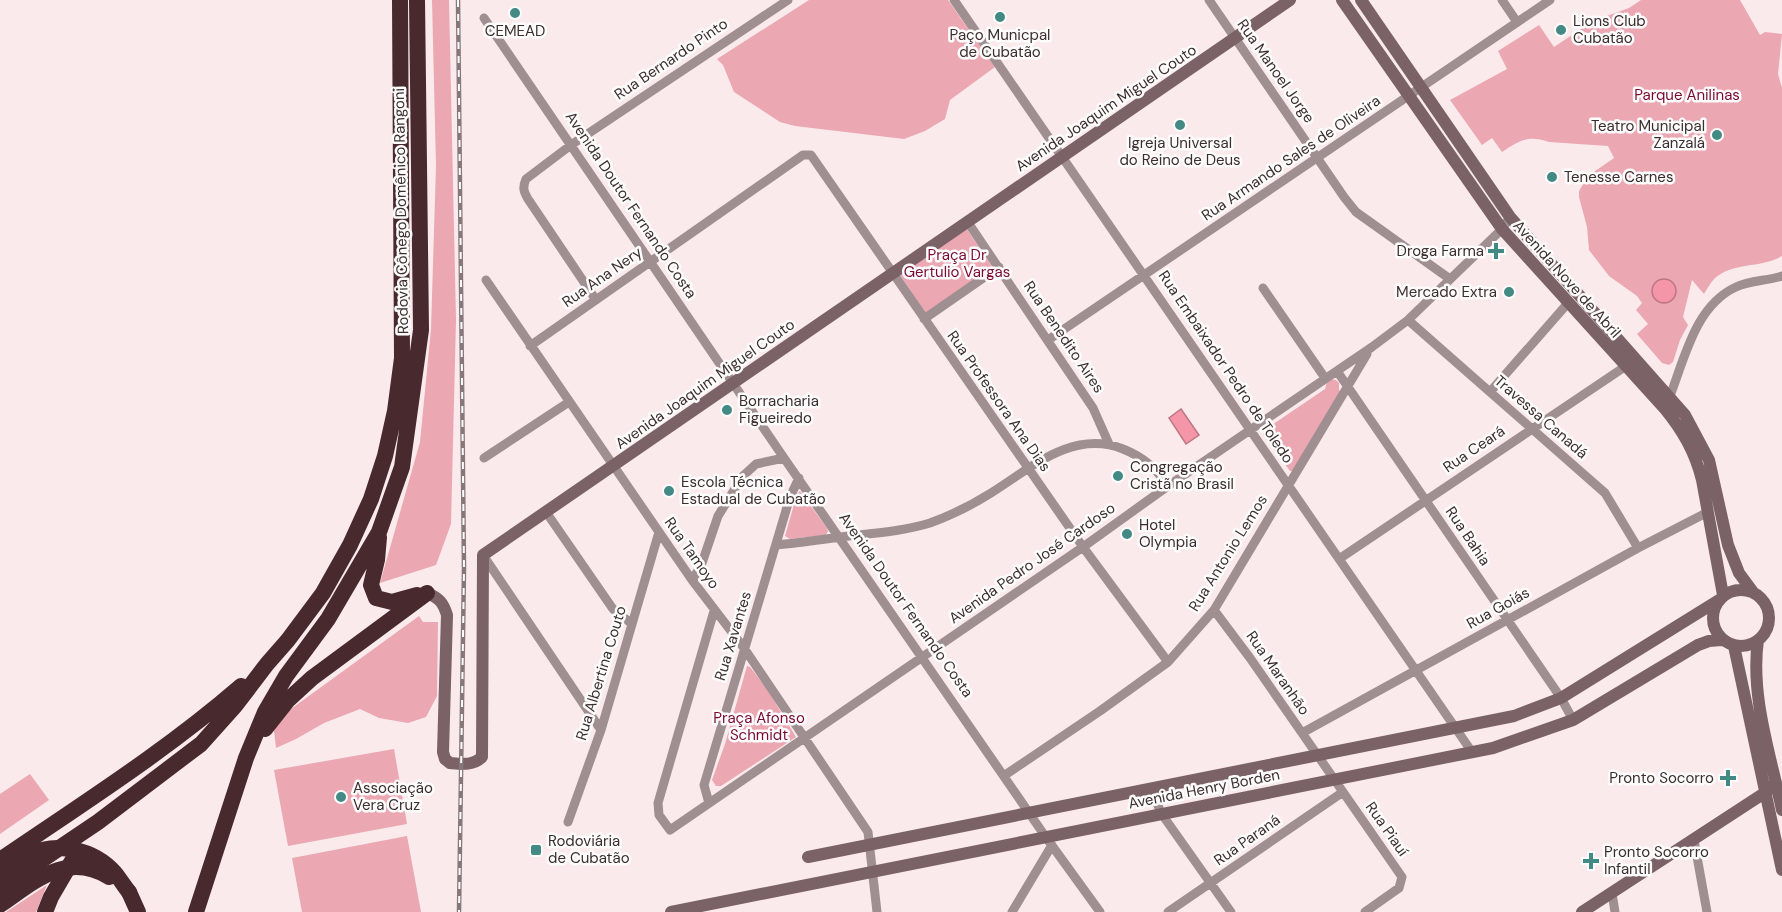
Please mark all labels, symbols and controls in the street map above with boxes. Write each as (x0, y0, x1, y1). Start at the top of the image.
marker: CEMEAD (508, 6, 522, 20)
marker: Paço Municpal de Cubatão (993, 10, 1007, 24)
place label: Lions Club Cubatão (1573, 11, 1646, 48)
street label: Rua Bernardo Pinto (610, 14, 732, 104)
street label: Rua Manoel Jorge (1233, 15, 1319, 127)
place label: CEMEAD (485, 21, 545, 41)
marker: Lions Club Cubatão (1554, 23, 1568, 37)
place label: Paço Municpal de Cubatão (950, 25, 1050, 62)
street label: Avenida Joaquim Miguel Couto (1012, 40, 1201, 176)
park label: Parque Anilinas (1634, 85, 1740, 105)
street label: Rodovia Cônego Domênico Rangoni (389, 88, 413, 334)
street label: Rua Armando Sales de Oliveira (1198, 91, 1384, 225)
street label: Avenida Doutor Fernando Costa (561, 108, 701, 302)
place label: Teatro Municipal Zanzalá (1591, 116, 1705, 153)
marker: Igreja Universal do Reino de Deus (1173, 118, 1187, 132)
marker: Teatro Municipal Zanzalá (1710, 128, 1724, 142)
place label: Igreja Universal do Reino de Deus (1119, 133, 1241, 170)
place label: Tenesse Carnes (1564, 167, 1673, 187)
marker: Tenesse Carnes (1545, 170, 1559, 184)
street label: Avenida Nove de Abril (1509, 216, 1625, 342)
place label: Droga Farma (1397, 241, 1484, 261)
street label: Rua Ana Nery (558, 242, 646, 312)
marker: Droga Farma (1489, 244, 1503, 258)
park label: Praça Dr Gertulio Vargas (904, 245, 1010, 282)
street label: Rua Embaixador Pedro de Toledo (1154, 267, 1298, 467)
street label: Rua Benedito Aires (1019, 277, 1109, 397)
place label: Mercado Extra (1396, 282, 1497, 302)
marker: Mercado Extra (1502, 285, 1516, 299)
street label: Avenida Joaquim Miguel Couto (611, 314, 799, 454)
street label: Rua Professora Ana Dias (943, 327, 1055, 475)
street label: Travessa Canadá (1490, 371, 1592, 463)
place label: Borracharia Figueiredo (739, 391, 819, 428)
marker: Borracharia Figueiredo (720, 403, 734, 417)
street label: Rua Ceará (1439, 421, 1509, 477)
place label: Congregação Cristã no Brasil (1130, 457, 1234, 494)
marker: Congregação Cristã no Brasil (1111, 469, 1125, 483)
place label: Escola Técnica Estadual de Cubatão (681, 472, 826, 509)
marker: Escola Técnica Estadual de Cubatão (662, 484, 676, 498)
street label: Rua Antonio Lemos (1184, 491, 1272, 615)
street label: Avenida Pedro José Cardoso (945, 498, 1119, 628)
street label: Rua Bahia (1441, 503, 1495, 569)
street label: Avenida Doutor Fernando Costa (834, 509, 978, 701)
street label: Rua Tamoyo (660, 513, 724, 593)
place label: Hotel Olympia (1139, 515, 1197, 552)
marker: Hotel Olympia (1120, 527, 1134, 541)
street label: Rua Goiás (1463, 582, 1533, 634)
street label: Rua Xavantes (710, 589, 756, 683)
street label: Rua Albertina Couto (571, 603, 631, 743)
street label: Rua Maranhão (1242, 627, 1314, 719)
park label: Praça Afonso Schmidt (713, 708, 805, 745)
street label: Avenida Henry Borden (1127, 764, 1281, 814)
place label: Pronto Socorro (1609, 768, 1714, 788)
marker: Pronto Socorro (1719, 769, 1737, 787)
place label: Associação Vera Cruz (353, 778, 433, 815)
marker: Associação Vera Cruz (334, 790, 348, 804)
street label: Rua Piauí (1361, 798, 1413, 861)
street label: Rua Paraná (1210, 810, 1284, 870)
place label: Rodoviária de Cubatão (548, 831, 630, 868)
place label: Pronto Socorro Infantil (1604, 842, 1709, 879)
marker: Rodoviária de Cubatão (529, 843, 543, 857)
marker: Pronto Socorro Infantil (1582, 852, 1600, 870)

